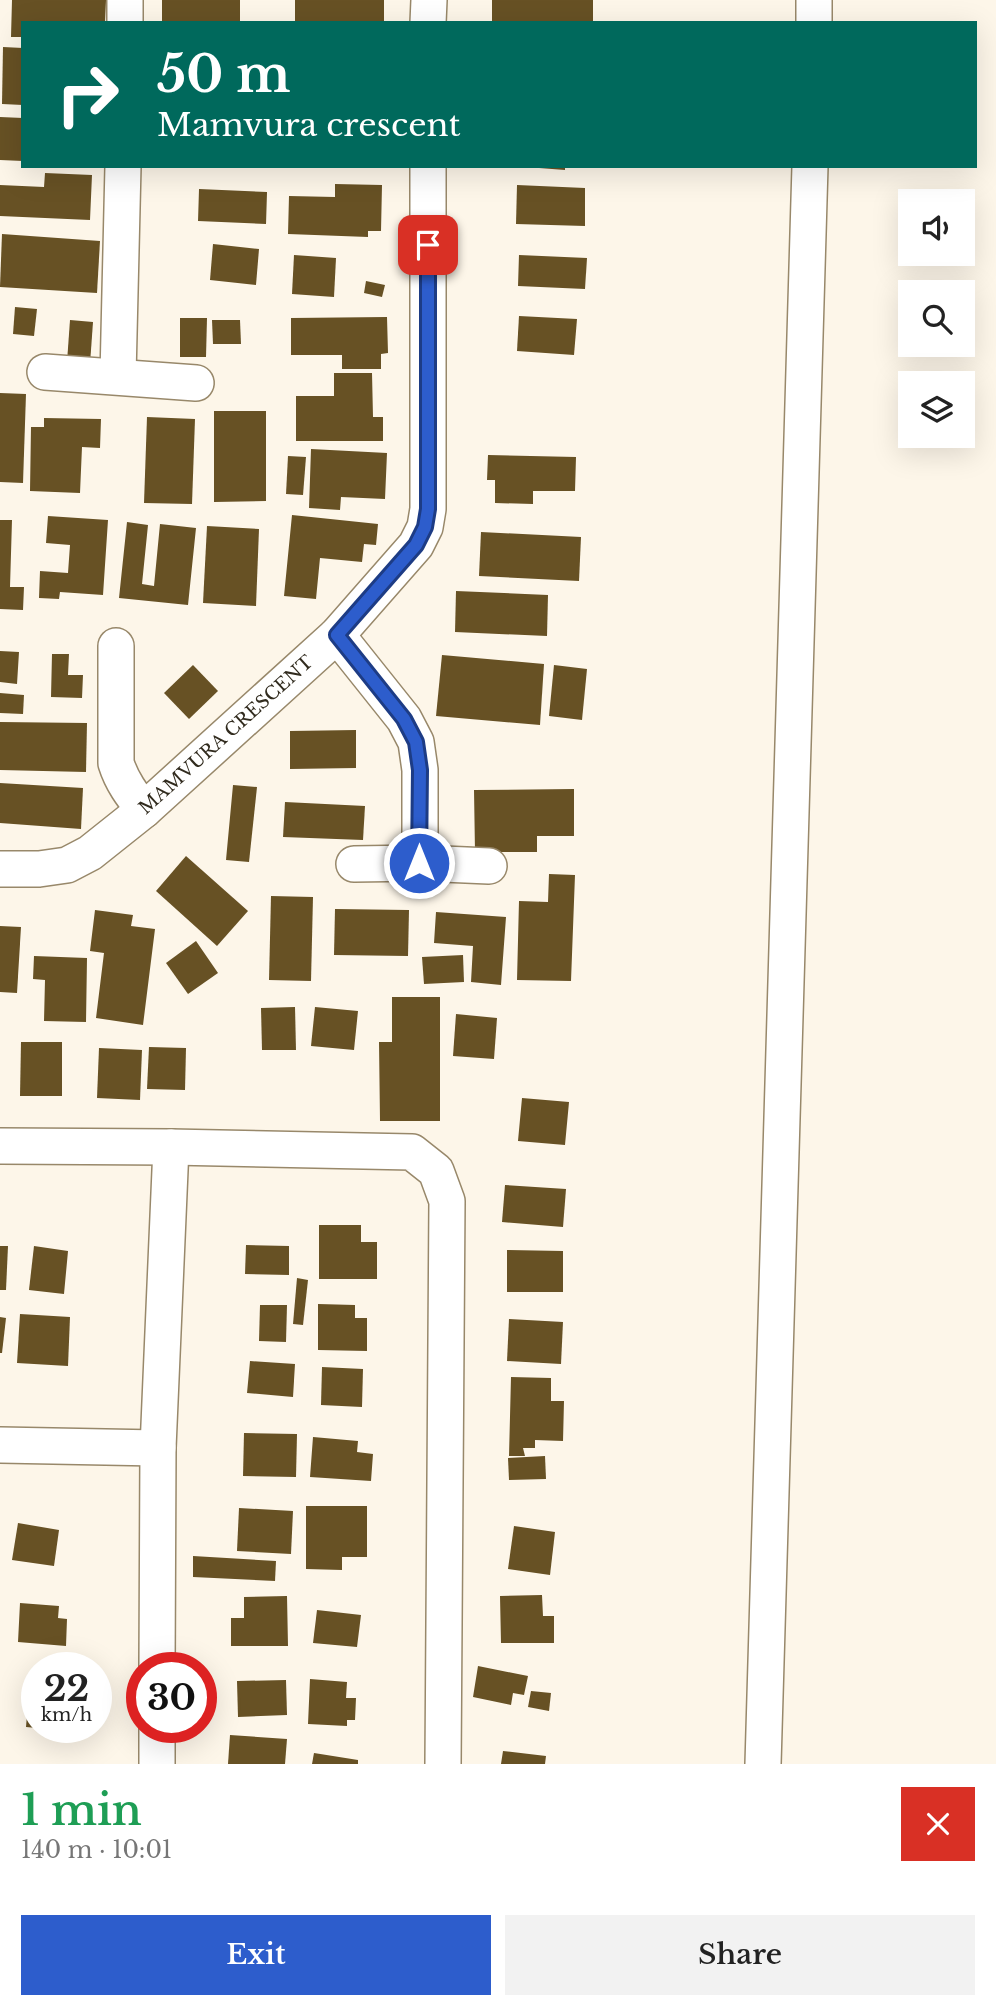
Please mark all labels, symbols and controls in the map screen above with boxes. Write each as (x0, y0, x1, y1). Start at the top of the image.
text: 50 m (157, 44, 290, 105)
icon: right (42, 49, 133, 140)
text: Mamvura crescent (157, 105, 461, 145)
map controls (898, 189, 975, 448)
button: sound (898, 189, 975, 266)
pin (398, 215, 458, 275)
icon: arrive (409, 226, 447, 264)
button: search (898, 280, 975, 357)
button: layers (898, 371, 975, 448)
street label: MAMVURA CRESCENT (134, 651, 318, 819)
position arrow (382, 826, 456, 900)
speed limit sign: 30 (126, 1652, 217, 1743)
text: 22 (44, 1667, 89, 1710)
text: km/h (41, 1704, 92, 1726)
text: 1 min (21, 1784, 142, 1836)
button: close (901, 1787, 975, 1861)
text: 140 m · 10:01 (21, 1836, 172, 1864)
button: Exit (21, 1915, 491, 1995)
button: Share (505, 1915, 975, 1995)

